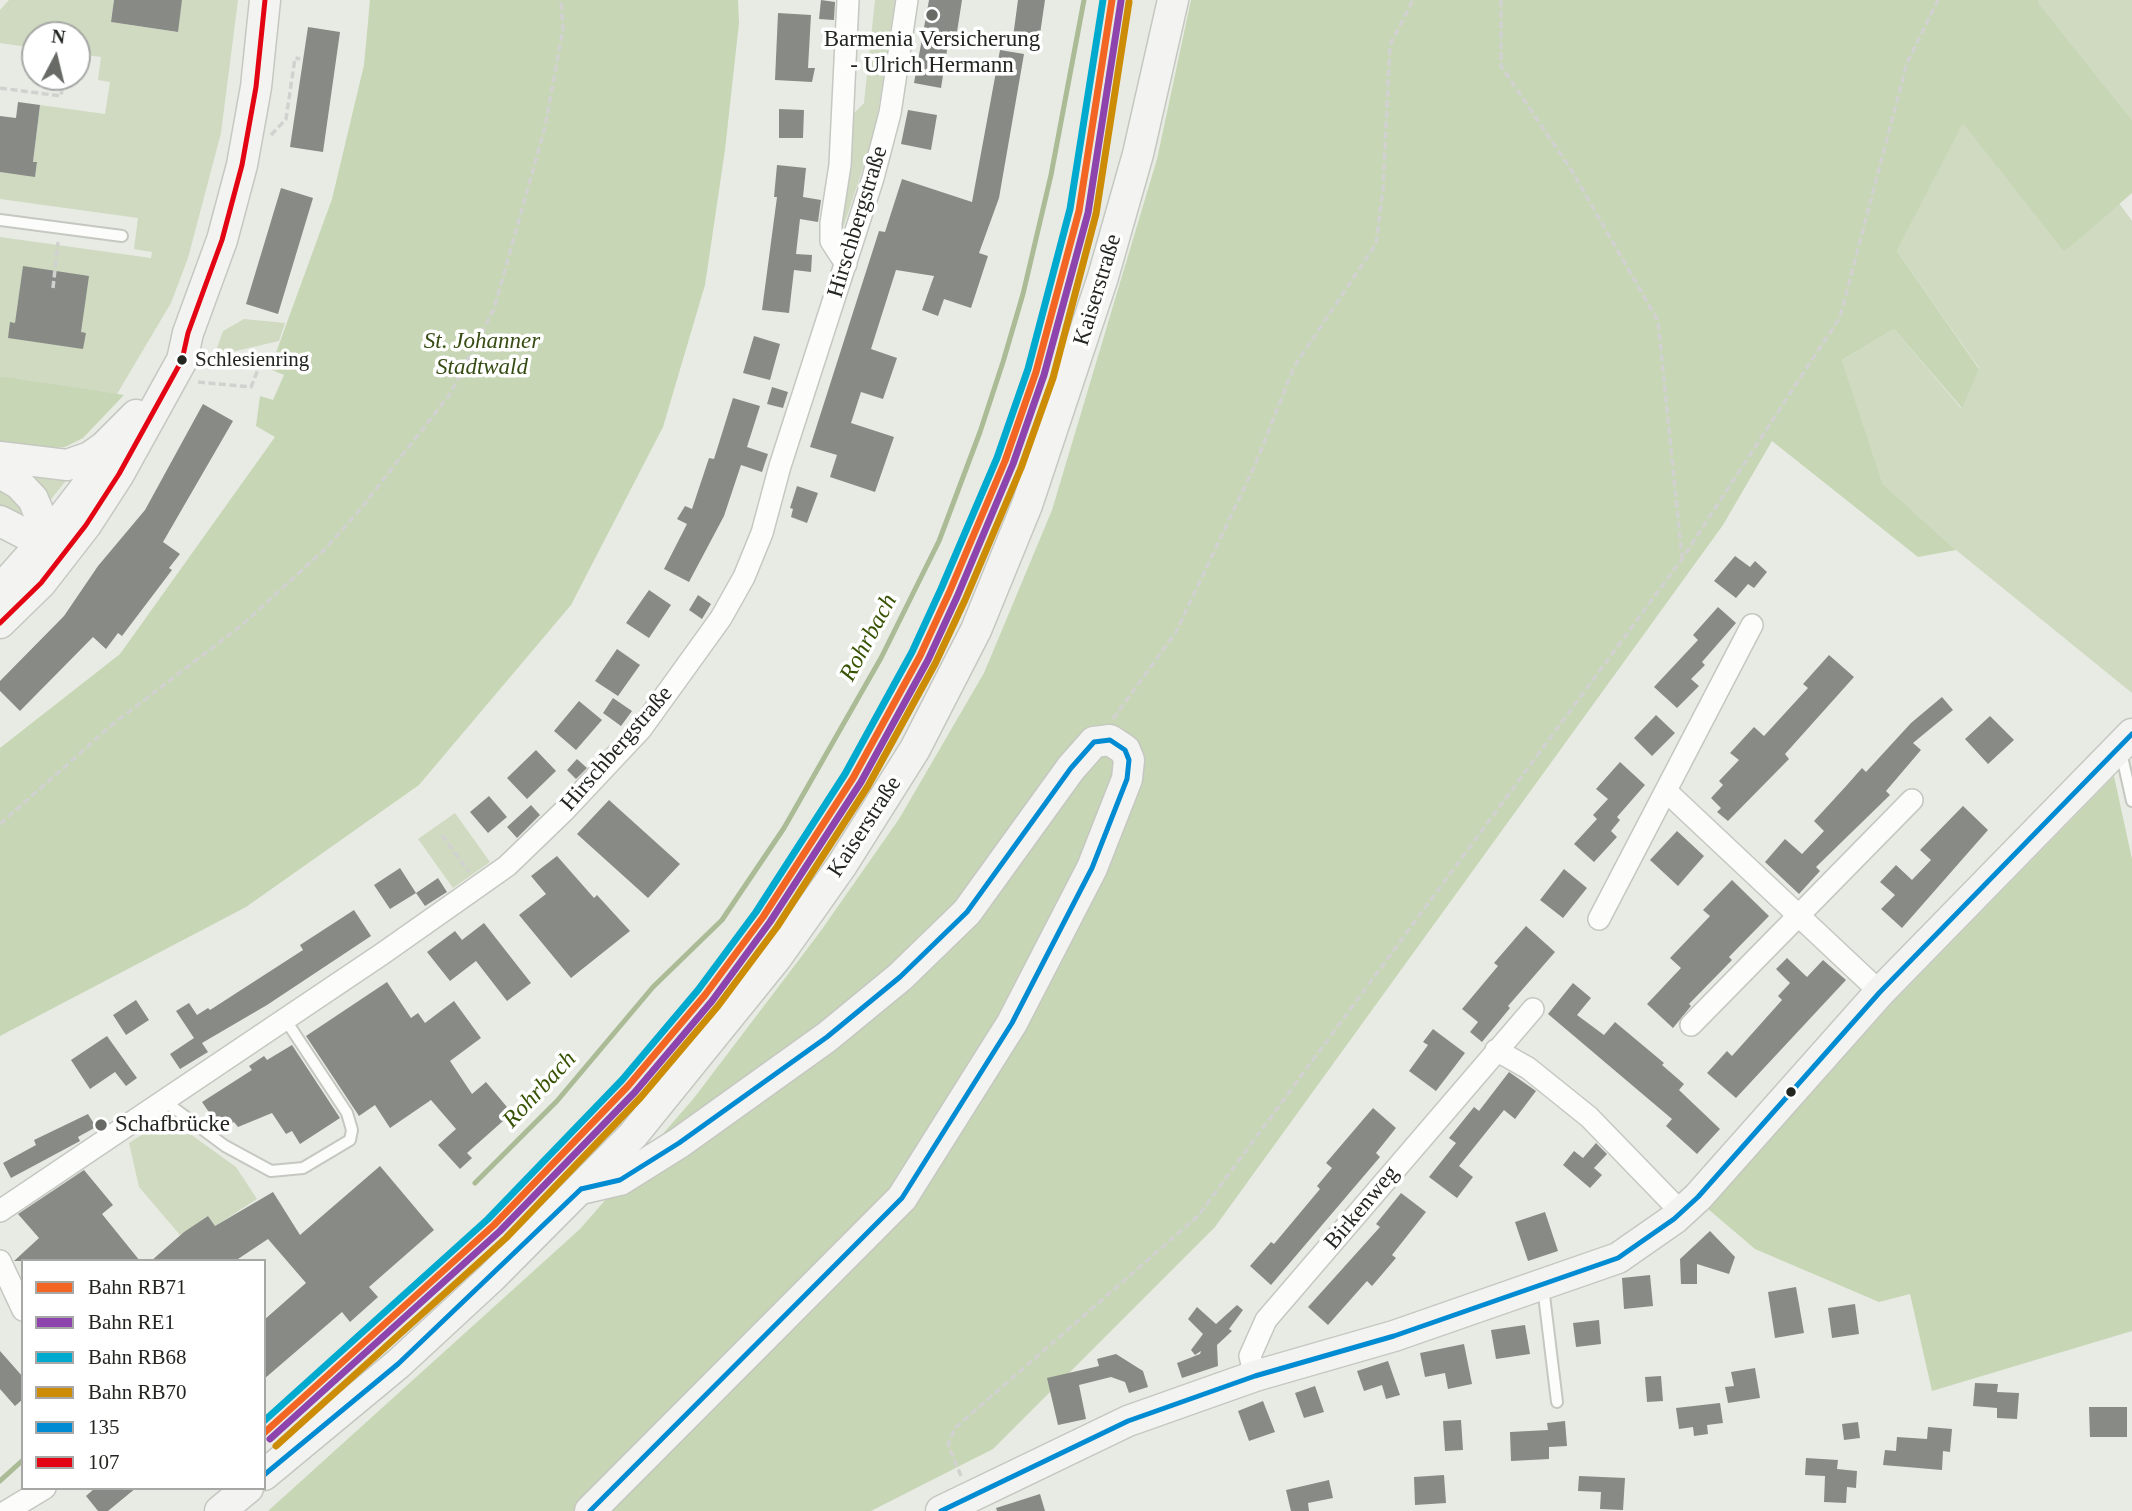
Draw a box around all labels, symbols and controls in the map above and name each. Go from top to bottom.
marker: Barmenia Versicherung - Ulrich Hermann [924,7,940,23]
north arrow [21,21,91,91]
text: N [50,25,66,48]
place label: Barmenia Versicherung - Ulrich Hermann [824,26,1040,80]
street label: Hirschbergstraße [822,143,894,301]
street label: Kaiserstraße [1068,231,1128,349]
park label: St. Johanner Stadtwald [424,328,540,382]
place label: Schlesienring [195,347,309,373]
marker: Schlesienring [175,353,189,367]
water label: Rohrbach [834,589,904,687]
street label: Hirschbergstraße [555,681,679,817]
street label: Kaiserstraße [822,771,908,883]
water label: Rohrbach [497,1046,583,1134]
unlabelled marker [1784,1085,1798,1099]
place label: Schafbrücke [115,1111,230,1139]
marker: Schafbrücke [93,1117,109,1133]
street label: Birkenweg [1319,1160,1405,1256]
legend [21,1259,266,1490]
text: Bahn RB71 [88,1275,187,1299]
text: Bahn RE1 [88,1310,175,1334]
text: Bahn RB68 [88,1345,187,1369]
text: Bahn RB70 [88,1380,187,1404]
text: 135 [88,1415,120,1439]
text: 107 [88,1450,120,1474]

